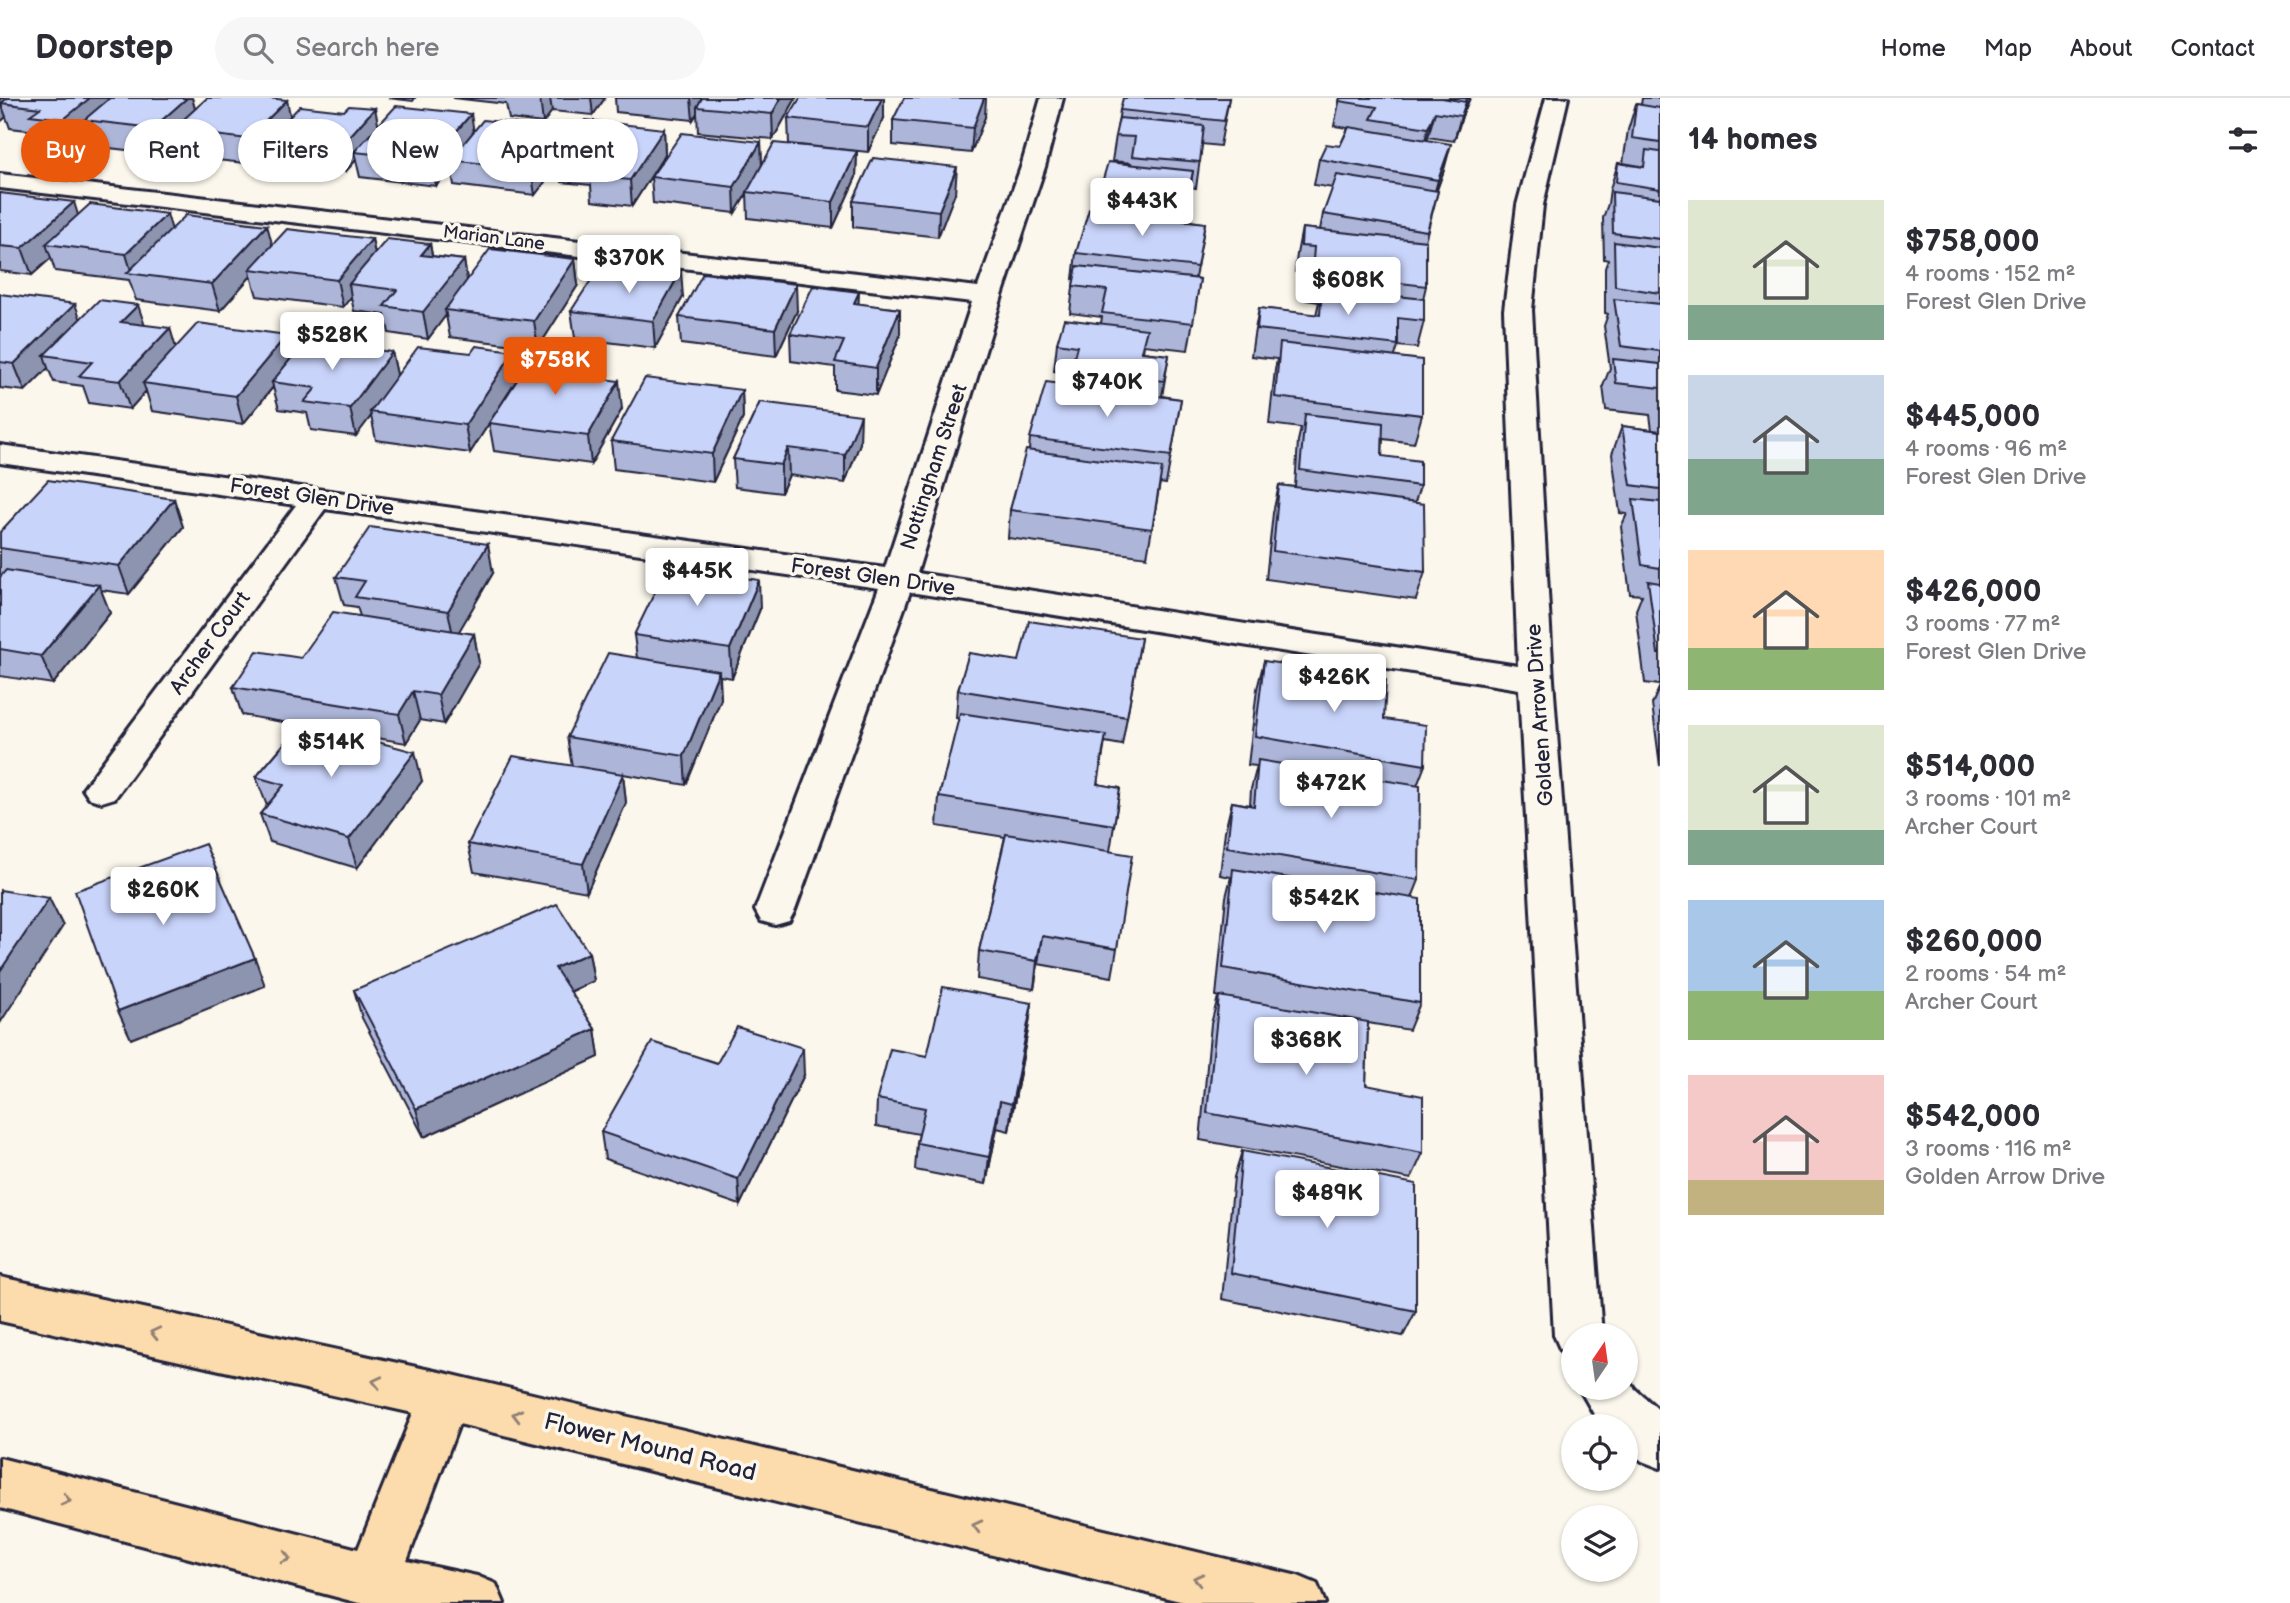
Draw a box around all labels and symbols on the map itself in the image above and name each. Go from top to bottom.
pin: $443K [1093,178,1191,238]
street label: Marian Lane [442,221,546,255]
pin: $370K [580,236,678,295]
pin: $608K [1299,258,1397,317]
pin: $528K [283,313,381,372]
pin: $758K [506,338,604,397]
pin: $740K [1058,360,1156,419]
street label: Nottingham Street [895,380,973,553]
street label: Forest Glen Drive [228,473,396,521]
pin: $445K [648,548,746,608]
street label: Forest Glen Drive [789,553,957,601]
street label: Archer Court [164,586,256,699]
street label: Golden Arrow Drive [1521,623,1559,807]
pin: $426K [1285,654,1383,714]
pin: $514K [282,720,380,779]
pin: $472K [1282,760,1380,820]
pin: $260K [114,868,212,927]
pin: $542K [1275,876,1373,935]
pin: $368K [1257,1018,1355,1077]
pin: $489K [1278,1170,1376,1230]
north arrow [1561,1323,1638,1400]
one-way arrow [149,1327,161,1341]
one-way arrow [371,1376,383,1391]
street label: Flower Mound Road [541,1407,759,1487]
one-way arrow [511,1409,523,1423]
one-way arrow [60,1492,72,1506]
one-way arrow [971,1519,983,1534]
one-way arrow [280,1550,292,1564]
one-way arrow [1192,1573,1204,1587]

